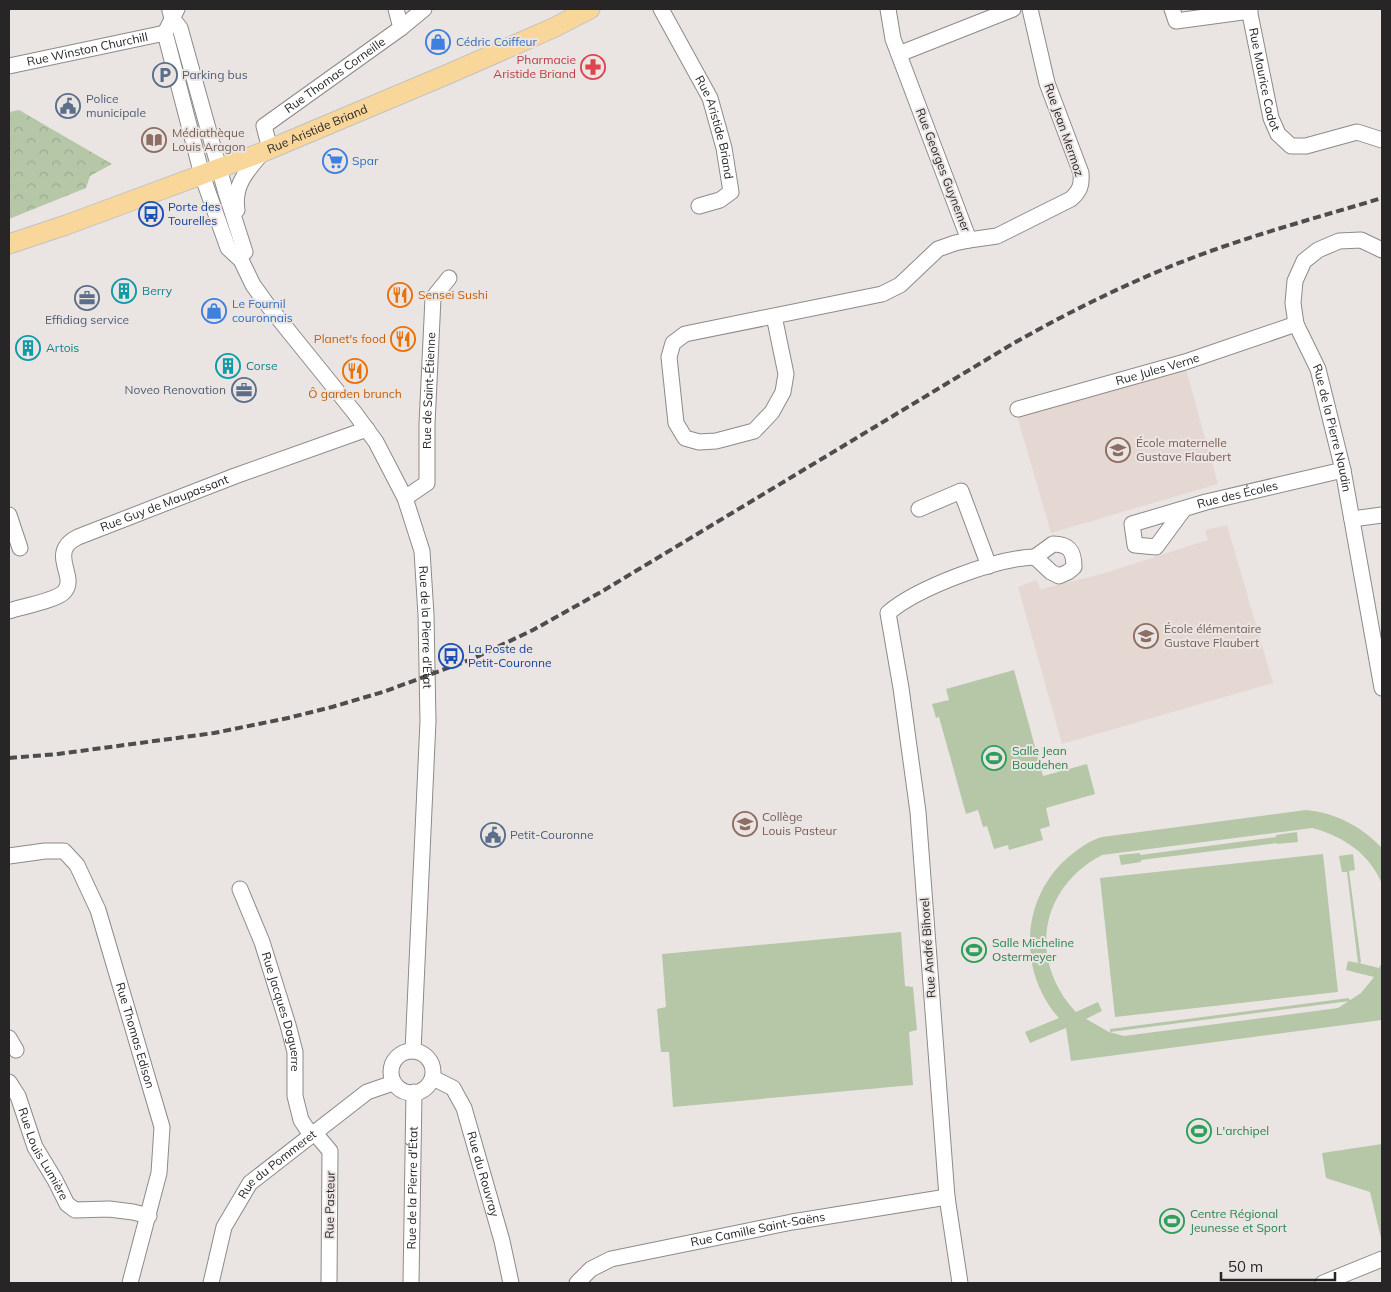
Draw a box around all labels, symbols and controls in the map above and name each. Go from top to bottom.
street label: Rue Maurice Cadot [1246,26,1284,133]
street label: Rue Winston Churchill [25,29,149,69]
shop icon: Cédric Coiffeur [425,29,451,55]
street label: Rue Thomas Corneille [281,34,388,116]
place label: Cédric Coiffeur [456,34,537,49]
place label: Pharmacie Aristide Briand [493,52,576,81]
pharmacy icon: Pharmacie Aristide Briand [580,54,606,80]
parking icon: Parking bus [152,62,178,88]
place label: Parking bus [182,67,248,82]
street label: Rue Aristide Briand [692,73,737,180]
street label: Rue Jean Mermoz [1042,81,1087,178]
place label: Police municipale [86,91,146,120]
public building icon: Police municipale [55,93,81,119]
street label: Rue Aristide Briand [265,101,370,157]
street label: Rue Georges Guynemer [913,106,974,234]
place label: Médiathèque Louis Aragon [172,125,246,154]
library icon: Médiathèque Louis Aragon [141,127,167,153]
supermarket icon: Spar [322,148,348,174]
place label: Spar [352,153,379,168]
place label: Porte des Tourelles [168,199,221,228]
bus stop icon: Porte des Tourelles [138,201,164,227]
building icon: Berry [111,278,137,304]
restaurant icon: Sensei Sushi [387,282,413,308]
place label: Berry [142,283,173,298]
office icon: Effidiag service [74,285,100,311]
place label: Sensei Sushi [418,287,488,302]
place label: Le Fournil couronnais [232,296,293,325]
shop icon: Le Fournil couronnais [201,298,227,324]
place label: Effidiag service [45,312,129,327]
restaurant icon: Planet's food [390,326,416,352]
place label: Planet's food [314,331,386,346]
street label: Rue de Saint-Étienne [419,332,438,449]
building icon: Artois [15,335,41,361]
place label: Artois [46,340,79,355]
street label: Rue Jules Verne [1114,350,1201,388]
building icon: Corse [215,353,241,379]
place label: Corse [246,358,277,373]
restaurant icon: Ô garden brunch [342,358,368,384]
street label: Rue de la Pierre Naudin [1310,361,1355,493]
office icon: Noveo Renovation [231,377,257,403]
place label: Noveo Renovation [125,382,226,397]
place label: Ô garden brunch [308,386,402,401]
place label: École maternelle Gustave Flaubert [1136,435,1231,464]
school or university icon: École maternelle Gustave Flaubert [1105,437,1131,463]
street label: Rue Guy de Maupassant [98,471,230,535]
street label: Rue des Écoles [1195,477,1279,511]
street label: Rue de la Pierre d'État [416,565,435,689]
place label: École élémentaire Gustave Flaubert [1164,621,1261,650]
school or university icon: École élémentaire Gustave Flaubert [1133,623,1159,649]
place label: La Poste de Petit-Couronne [468,641,552,670]
bus stop icon: La Poste de Petit-Couronne [438,643,464,669]
place label: Salle Jean Boudehen [1012,743,1068,772]
sports icon: Salle Jean Boudehen [981,745,1007,771]
place label: Collège Louis Pasteur [762,809,837,838]
school or university icon: Collège Louis Pasteur [732,811,758,837]
public building icon: Petit-Couronne [480,822,506,848]
place label: Petit-Couronne [510,827,594,842]
street label: Rue André Bihorel [917,897,938,999]
place label: Salle Micheline Ostermeyer [992,935,1074,964]
sports icon: Salle Micheline Ostermeyer [961,937,987,963]
street label: Rue Jacques Daguerre [259,950,303,1072]
street label: Rue Thomas Edison [113,981,158,1090]
street label: Rue Louis Lumière [15,1106,72,1202]
sports icon: L'archipel [1186,1118,1212,1144]
place label: L'archipel [1216,1123,1269,1138]
street label: Rue du Pommeret [234,1126,319,1201]
street label: Rue de la Pierre d'État [404,1126,420,1250]
street label: Rue du Rouvray [464,1129,503,1219]
street label: Rue Pasteur [321,1170,338,1239]
place label: Centre Régional Jeunesse et Sport [1190,1206,1287,1235]
sports icon: Centre Régional Jeunesse et Sport [1159,1208,1185,1234]
street label: Rue Camille Saint-Saëns [689,1209,826,1250]
scale bar [1221,1250,1335,1282]
text: 50 m [1228,1257,1263,1276]

